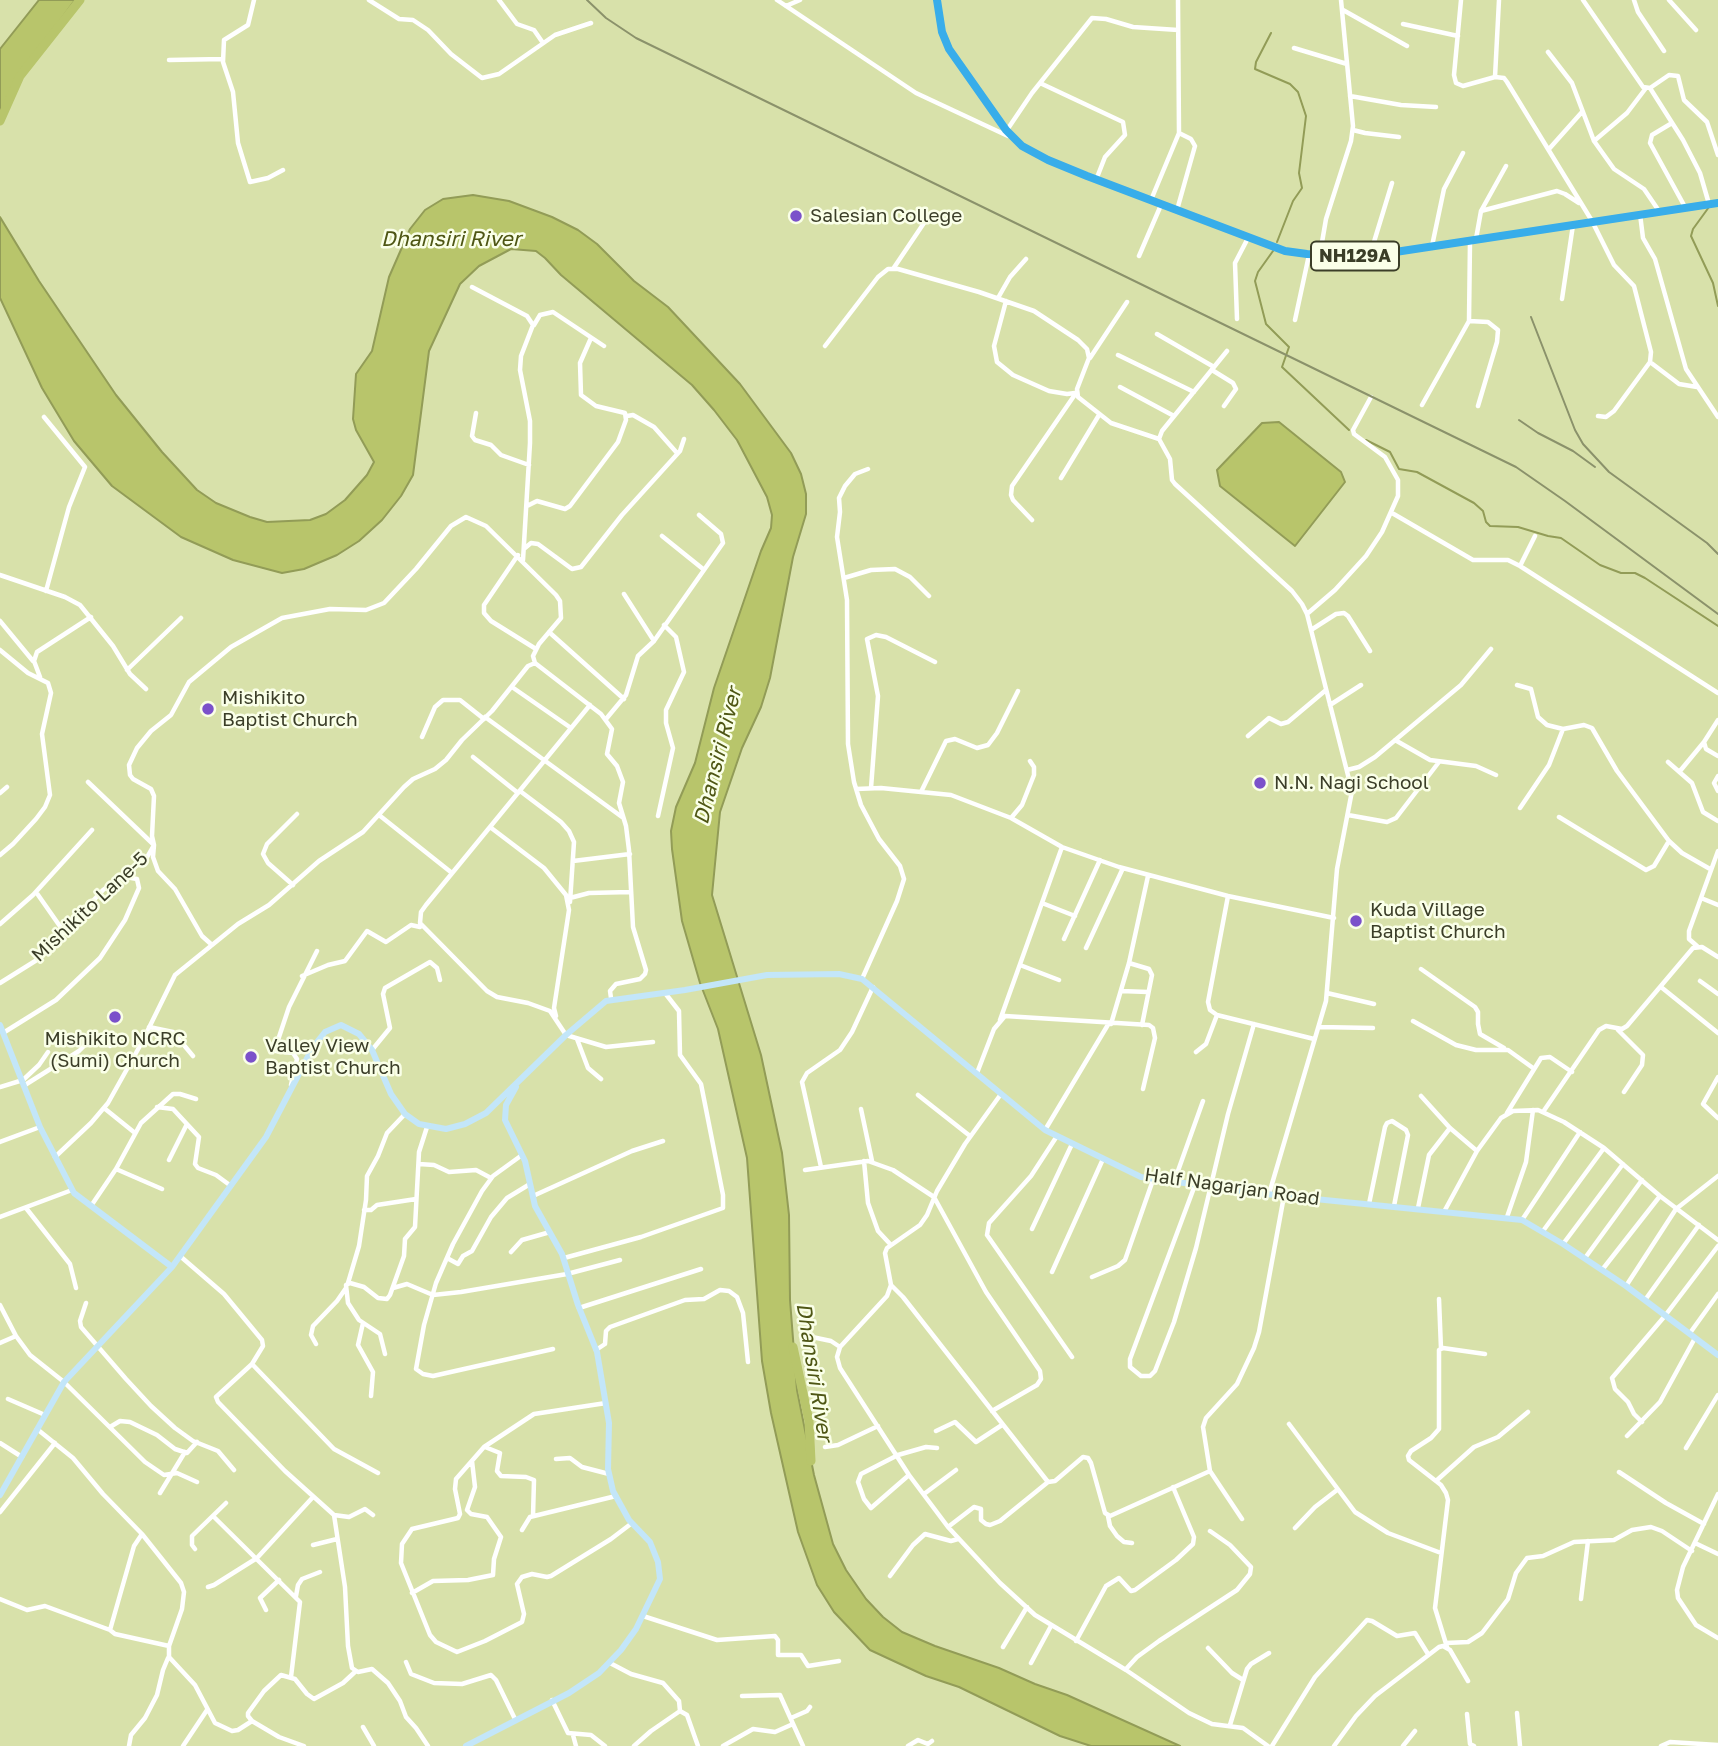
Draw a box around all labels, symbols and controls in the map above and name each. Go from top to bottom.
place label: Salesian College [810,205,962,227]
marker: Salesian College [788,208,804,224]
water label: Dhansiri River [381,226,521,252]
road number: NH129A [1311,242,1399,270]
water label: Dhansiri River [689,685,747,827]
place label: Mishikito Baptist Church [222,687,358,731]
marker: Mishikito Baptist Church [200,701,216,717]
place label: N.N. Nagi School [1274,772,1429,794]
marker: N.N. Nagi School [1252,775,1268,791]
street label: Mishikito Lane-5 [27,847,153,967]
place label: Kuda Village Baptist Church [1370,899,1506,943]
marker: Kuda Village Baptist Church [1348,913,1364,929]
marker: Mishikito NCRC (Sumi) Church [107,1009,123,1025]
place label: Mishikito NCRC (Sumi) Church [44,1028,186,1072]
place label: Valley View Baptist Church [265,1035,401,1079]
marker: Valley View Baptist Church [243,1049,259,1065]
street label: Half Nagarjan Road [1143,1163,1321,1211]
water label: Dhansiri River [791,1301,837,1443]

